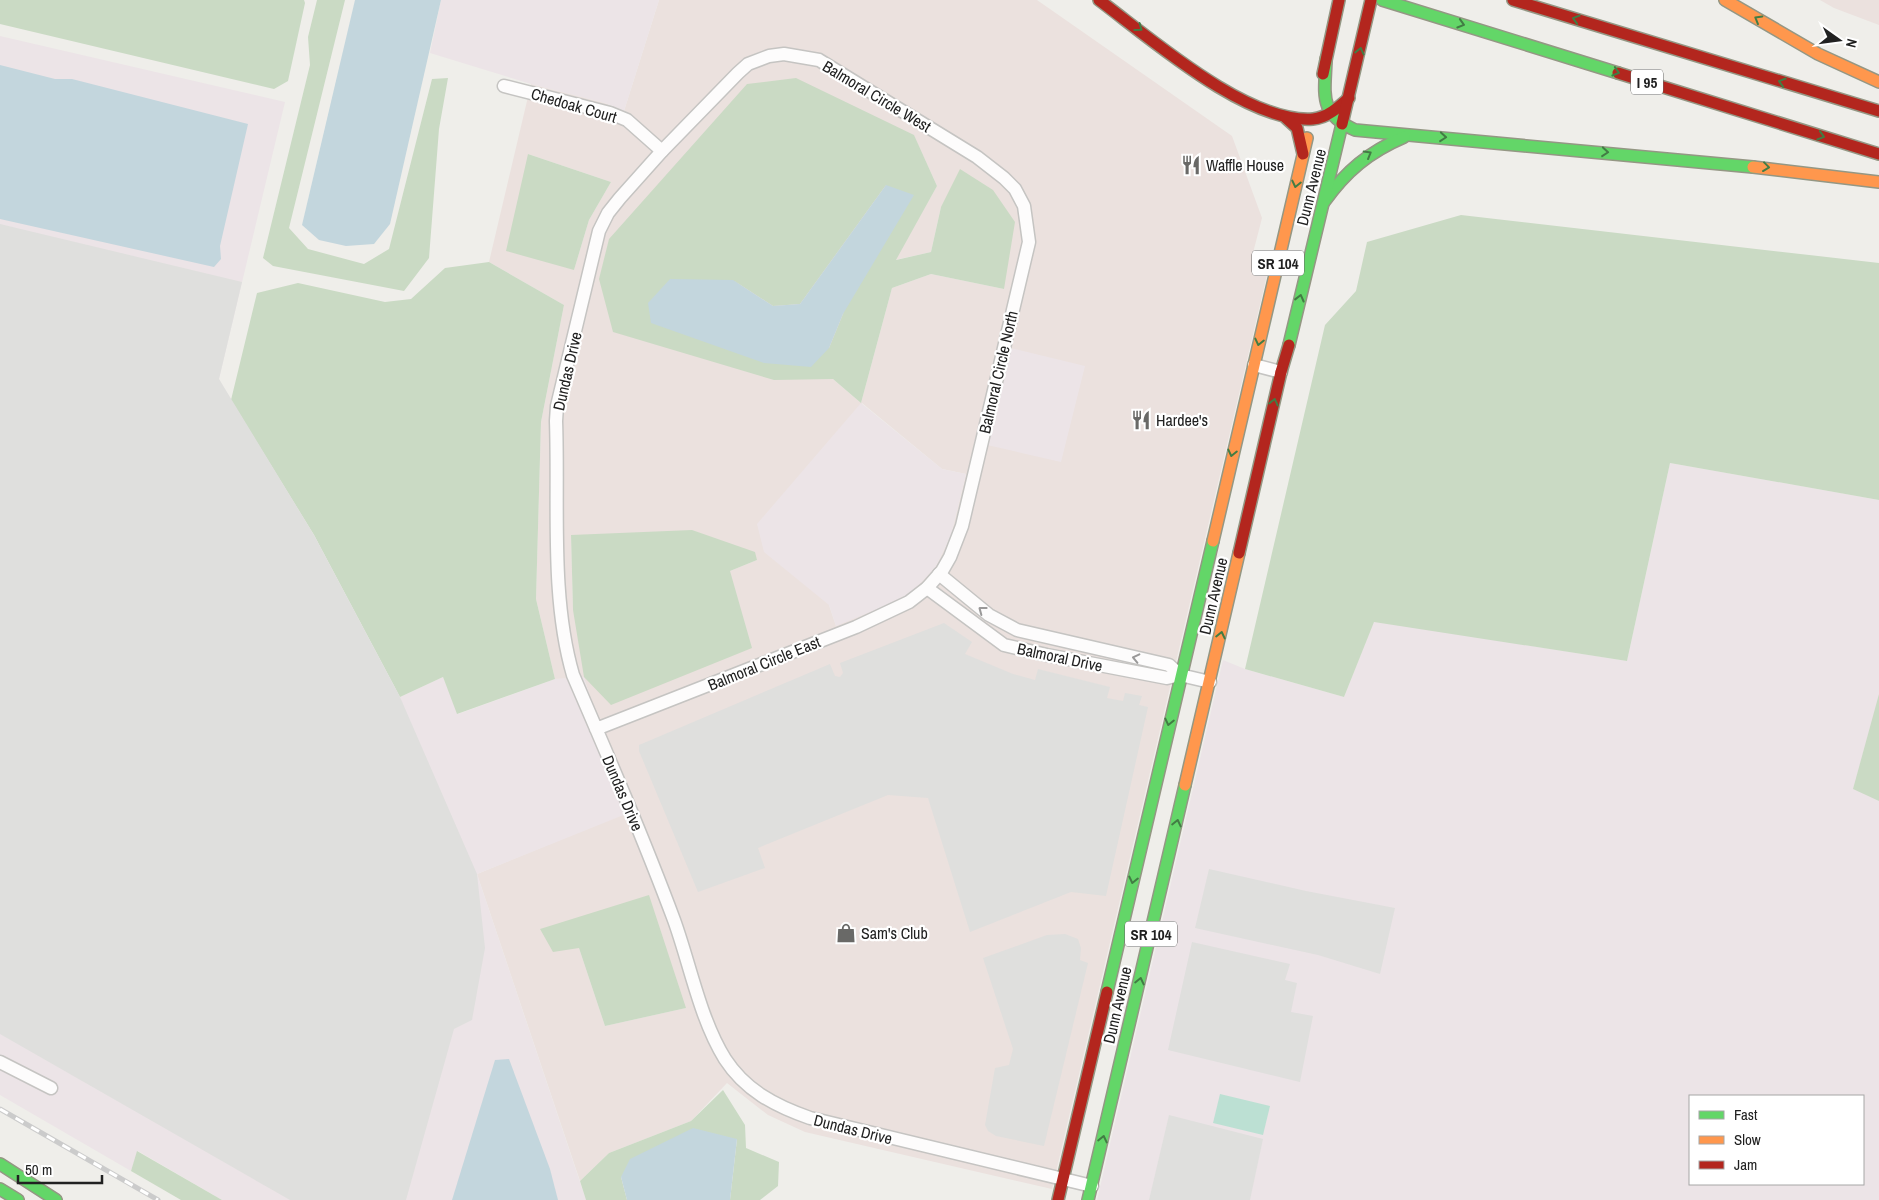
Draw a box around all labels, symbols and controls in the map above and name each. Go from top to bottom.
one-way arrow [1573,15,1581,25]
one-way arrow [1755,15,1764,25]
north arrow [1814,15,1864,65]
one-way arrow [1456,19,1464,29]
one-way arrow [1133,22,1142,31]
text: N [1842,37,1861,49]
one-way arrow [1354,46,1365,55]
street label: Balmoral Circle West [819,55,936,137]
one-way arrow [1611,67,1619,77]
road number: I 95 [1631,70,1663,94]
one-way arrow [1778,77,1787,87]
street label: Chedoak Court [529,82,620,128]
one-way arrow [1816,131,1825,141]
one-way arrow [1439,132,1447,143]
street label: Dunn Avenue [1291,146,1331,228]
one-way arrow [1601,146,1609,157]
one-way arrow [1363,150,1372,160]
restaurant icon: Waffle House [1180,154,1202,176]
place label: Waffle House [1206,154,1284,176]
one-way arrow [1763,161,1771,172]
one-way arrow [1291,180,1302,189]
road number: SR 104 [1252,250,1304,276]
one-way arrow [1294,293,1305,302]
street label: Balmoral Circle North [973,308,1023,436]
street label: Dundas Drive [547,329,587,413]
one-way arrow [1254,338,1265,347]
one-way arrow [1268,398,1279,407]
restaurant icon: Hardee's [1130,409,1152,431]
place label: Hardee's [1156,409,1208,431]
one-way arrow [1227,449,1238,458]
street label: Dunn Avenue [1193,555,1233,637]
one-way arrow [979,607,988,615]
street label: Balmoral Circle East [704,630,824,696]
one-way arrow [1215,630,1226,639]
street label: Balmoral Drive [1015,637,1105,677]
one-way arrow [1131,653,1140,664]
one-way arrow [1164,718,1175,726]
street label: Dundas Drive [597,752,649,834]
one-way arrow [1171,818,1182,827]
one-way arrow [1128,876,1139,885]
shop icon: Sam's Club [835,922,857,944]
place label: Sam's Club [861,922,928,944]
road number: SR 104 [1125,922,1177,946]
street label: Dunn Avenue [1097,964,1137,1046]
one-way arrow [1134,976,1145,985]
legend [1689,1095,1864,1185]
text: Fast [1734,1104,1758,1125]
street label: Dundas Drive [811,1109,895,1149]
text: Slow [1734,1129,1761,1150]
one-way arrow [1097,1134,1108,1143]
scale bar [18,1152,101,1184]
text: Jam [1734,1154,1757,1175]
text: 50 m [25,1159,52,1180]

